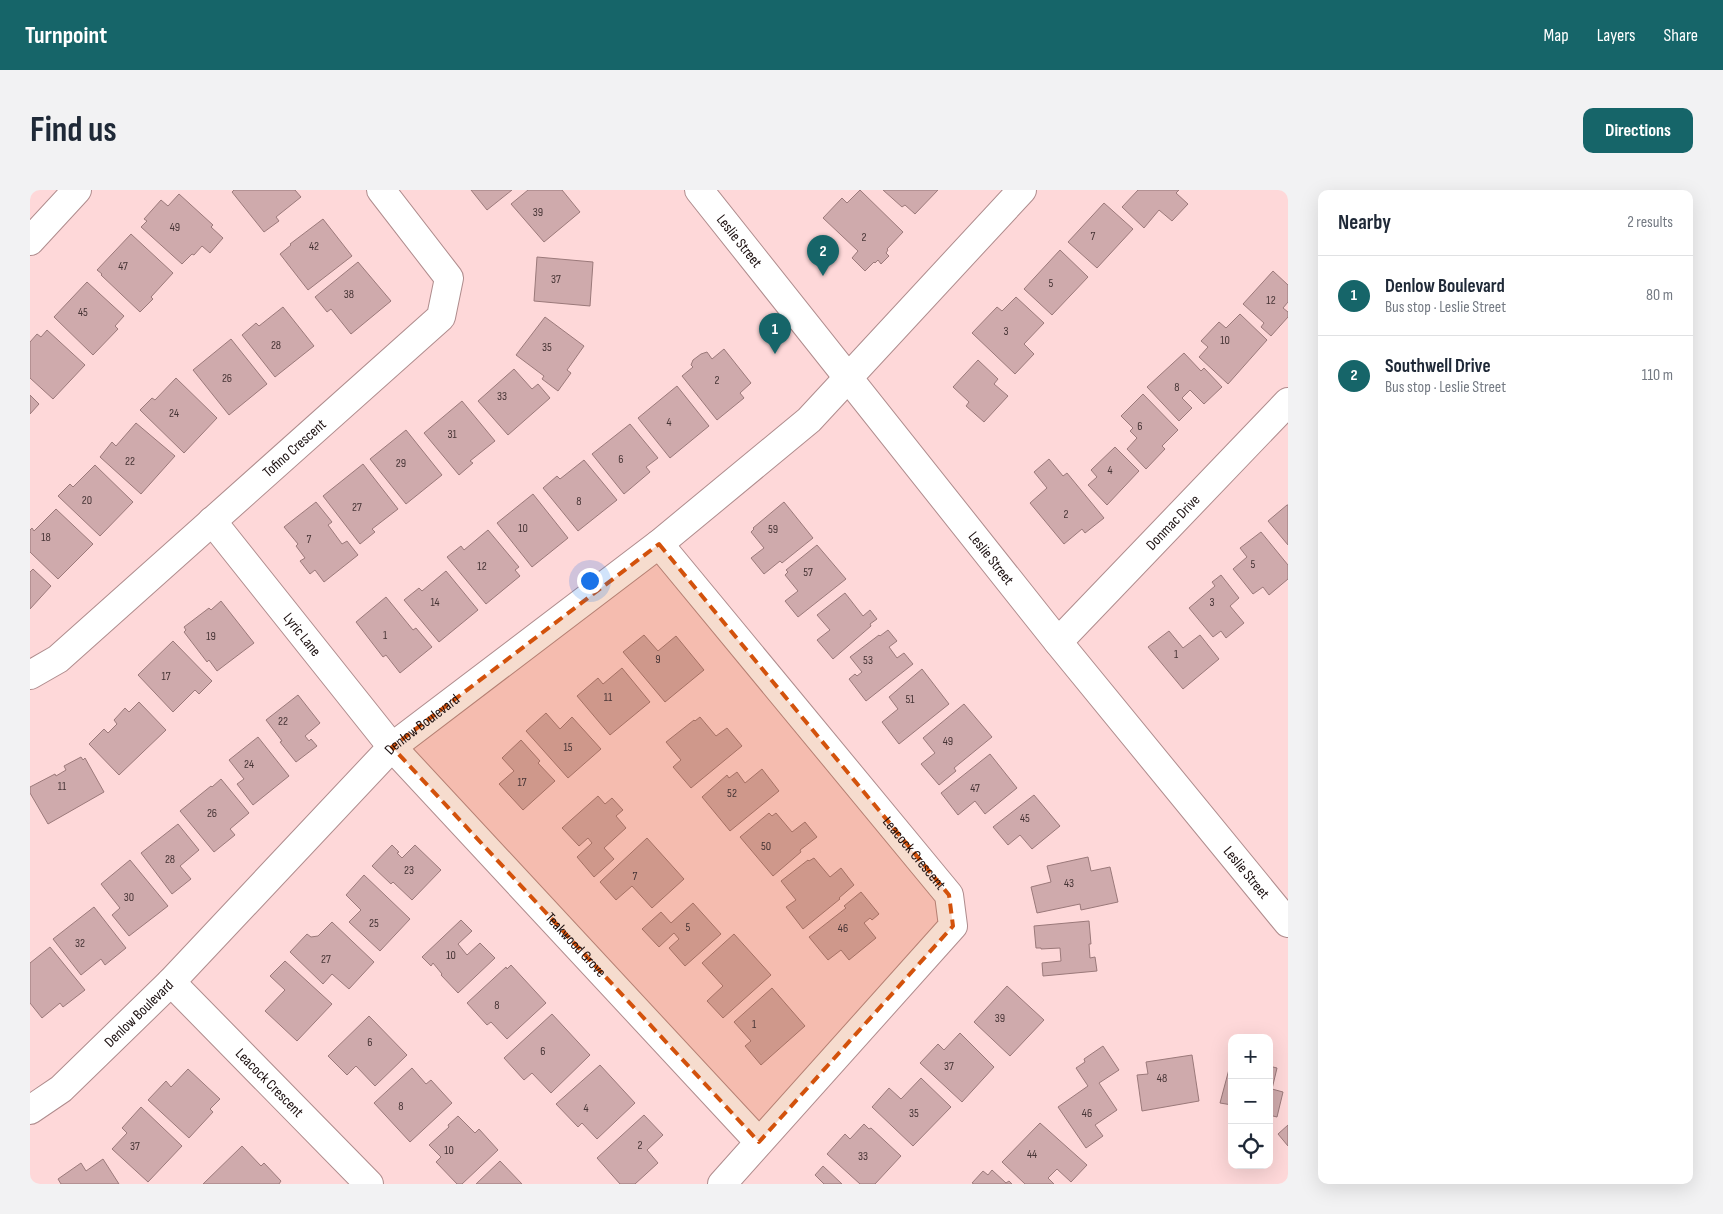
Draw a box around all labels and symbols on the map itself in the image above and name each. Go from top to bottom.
house number: 39 [533,205,543,220]
street label: Leslie Street [712,210,767,272]
house number: 49 [170,220,180,235]
house number: 7 [1091,229,1096,244]
house number: 2 [862,230,867,245]
pin: 2 [807,235,839,276]
house number: 42 [309,239,319,254]
house number: 47 [118,259,128,274]
house number: 37 [551,272,561,287]
house number: 5 [1049,276,1054,291]
house number: 38 [344,287,354,302]
house number: 12 [1266,293,1276,308]
house number: 45 [78,305,88,320]
pin: 1 [759,313,791,354]
house number: 3 [1003,324,1009,339]
house number: 10 [1220,333,1230,348]
house number: 28 [271,338,281,353]
house number: 35 [542,340,552,355]
house number: 26 [222,371,232,386]
house number: 2 [715,373,720,388]
house number: 8 [1174,380,1180,395]
house number: 33 [497,389,507,404]
house number: 24 [169,406,179,421]
street label: Tofino Crescent [259,414,330,481]
house number: 4 [666,415,672,430]
house number: 6 [1137,419,1143,434]
house number: 31 [447,427,457,442]
house number: 6 [618,452,624,467]
house number: 22 [125,454,135,469]
house number: 29 [396,456,406,471]
house number: 4 [1107,463,1113,478]
street label: Donmac Drive [1142,490,1204,554]
house number: 20 [82,493,92,508]
house number: 8 [576,494,582,509]
house number: 27 [352,500,362,515]
house number: 2 [1064,507,1069,522]
house number: 10 [518,521,528,536]
house number: 59 [768,522,778,537]
street label: Leslie Street [964,528,1019,589]
house number: 18 [41,530,51,545]
house number: 7 [307,532,312,547]
house number: 5 [1251,557,1256,572]
house number: 12 [477,559,487,574]
house number: 57 [803,565,813,580]
your location [577,568,603,594]
house number: 14 [430,595,440,610]
house number: 3 [1209,595,1215,610]
street label: Lyric Lane [279,609,325,660]
house number: 1 [383,628,388,643]
house number: 19 [206,629,216,644]
house number: 1 [1174,647,1179,662]
house number: 9 [655,652,661,667]
house number: 53 [863,653,873,668]
house number: 17 [162,669,171,684]
street label: Denlow Boulevard [380,690,463,759]
house number: 11 [604,690,613,705]
house number: 51 [905,692,915,707]
house number: 22 [278,714,288,729]
house number: 49 [943,734,953,749]
house number: 15 [563,740,573,755]
house number: 24 [244,757,254,772]
house number: 17 [518,775,527,790]
house number: 11 [58,779,67,794]
house number: 47 [970,781,980,796]
house number: 52 [727,786,737,801]
house number: 26 [207,806,217,821]
house number: 45 [1020,811,1030,826]
street label: Leacock Crescent [879,813,950,894]
house number: 50 [761,839,771,854]
street label: Leslie Street [1219,842,1274,903]
house number: 28 [165,852,175,867]
house number: 23 [404,863,414,878]
house number: 7 [633,869,638,884]
house number: 43 [1064,876,1074,891]
house number: 30 [124,890,134,905]
street label: Teakwood Grove [541,909,611,981]
house number: 25 [369,916,379,931]
house number: 5 [686,920,691,935]
house number: 46 [838,921,848,936]
house number: 32 [75,936,85,951]
house number: 10 [446,948,456,963]
house number: 27 [321,952,331,967]
street label: Denlow Boulevard [100,975,177,1051]
house number: 8 [494,998,500,1013]
house number: 39 [995,1011,1005,1026]
house number: 1 [752,1017,757,1032]
house number: 6 [367,1035,373,1050]
street label: Leacock Crescent [232,1044,308,1122]
house number: 6 [540,1044,546,1059]
house number: 37 [944,1059,954,1074]
house number: 48 [1157,1071,1167,1086]
house number: 8 [398,1099,404,1114]
house number: 4 [583,1101,589,1116]
house number: 35 [909,1106,919,1121]
house number: 46 [1082,1106,1092,1121]
house number: 2 [638,1138,643,1153]
house number: 37 [130,1139,140,1154]
house number: 10 [444,1143,454,1158]
house number: 44 [1027,1147,1037,1162]
house number: 33 [858,1149,868,1164]

